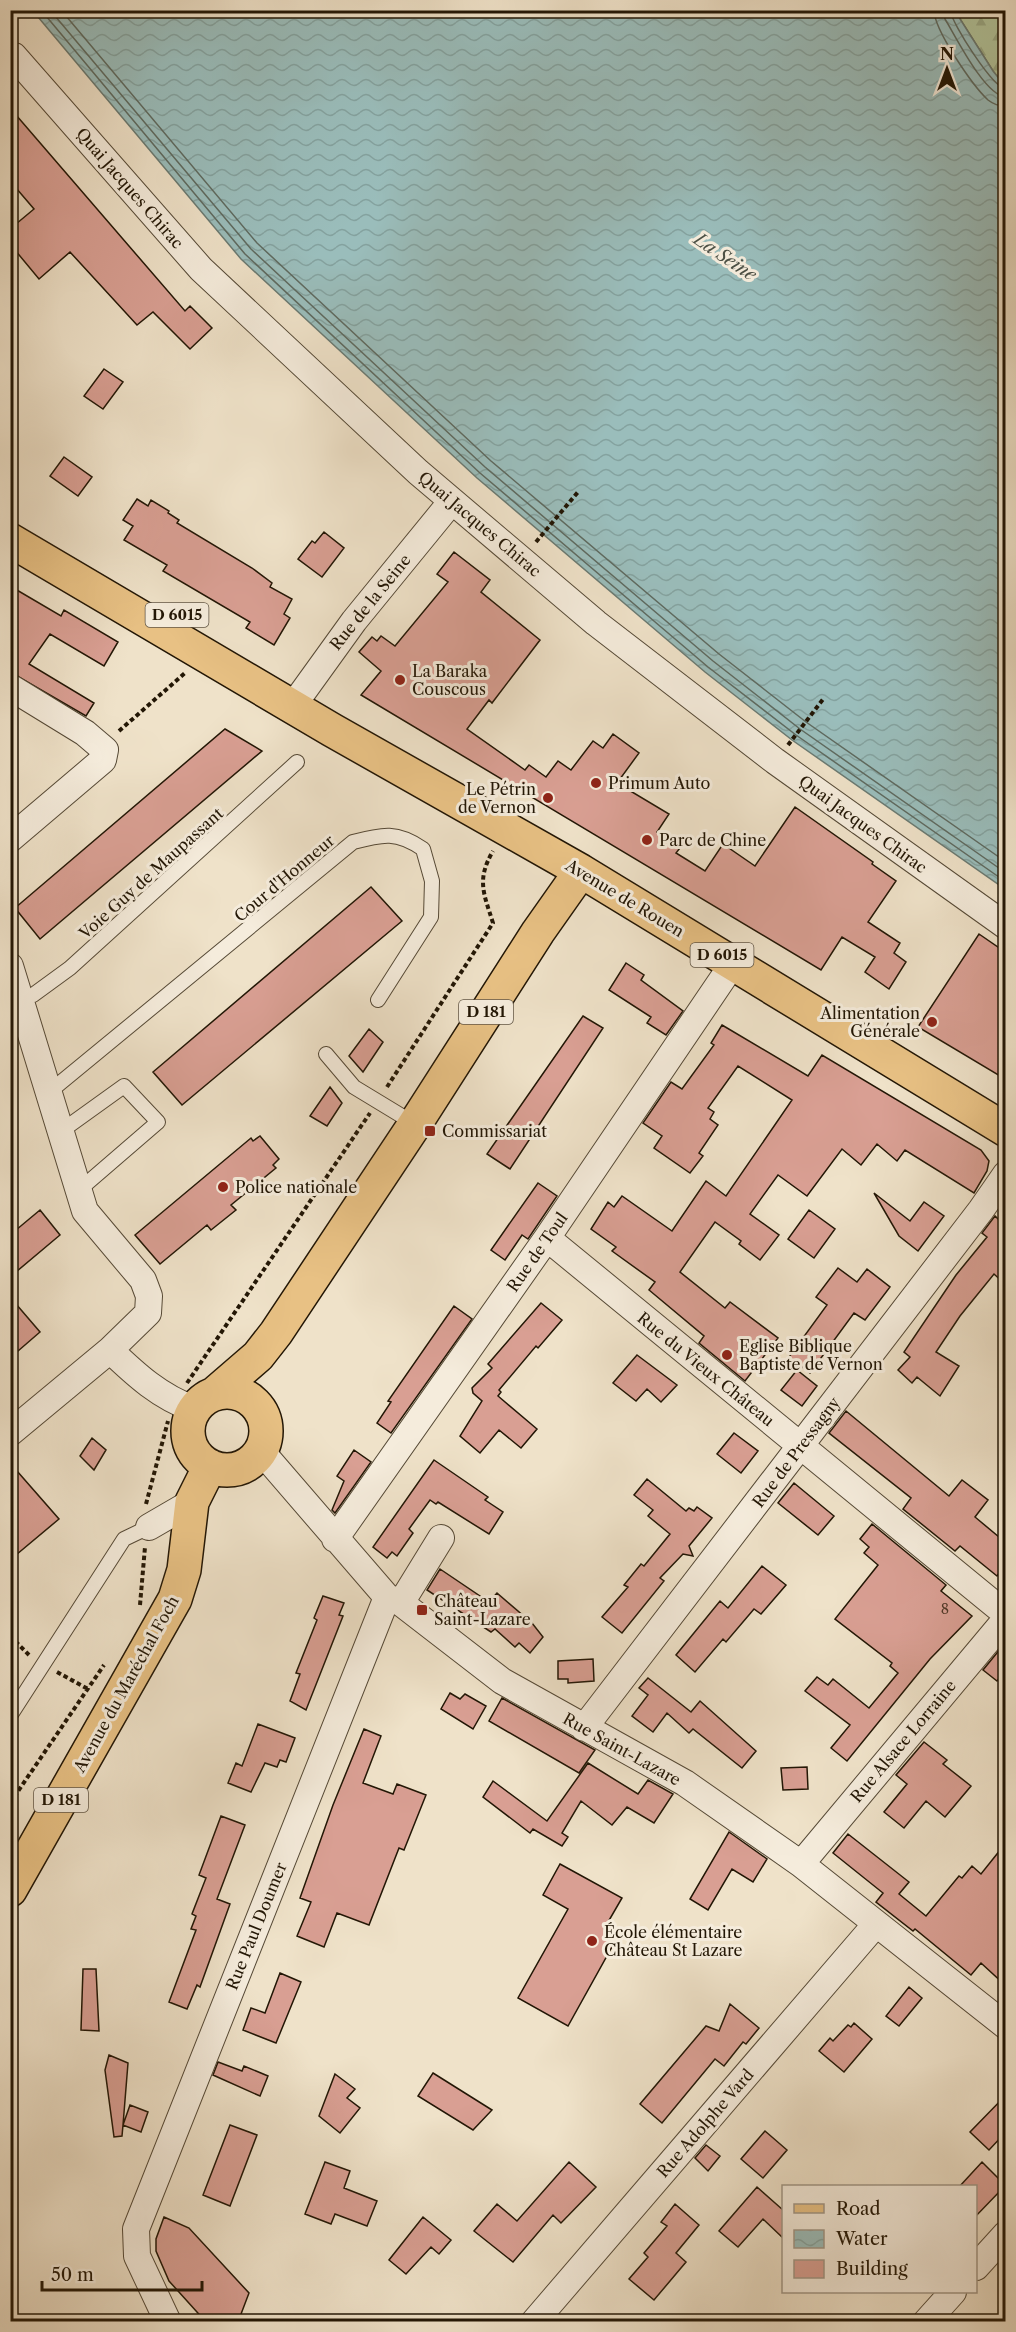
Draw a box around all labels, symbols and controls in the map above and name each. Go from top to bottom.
north arrow [917,39,977,99]
text: N [940,44,954,64]
street label: Quai Jacques Chirac [72,124,188,252]
water label: La Seine [688,227,761,287]
street label: Quai Jacques Chirac [415,467,545,581]
street label: Rue de la Seine [325,550,415,654]
road number: D 6015 [146,603,208,627]
place label: La Baraka Couscous [412,661,488,699]
marker: La Baraka Couscous [393,673,407,687]
street label: Quai Jacques Chirac [795,771,931,877]
place label: Primum Auto [608,773,711,793]
marker: Primum Auto [589,776,603,790]
place label: Le Pétrin de Vernon [458,779,536,817]
marker: Le Pétrin de Vernon [541,791,555,805]
street label: Voie Guy de Maupassant [74,803,227,944]
street label: Cour d'Honneur [230,830,338,926]
place label: Parc de Chine [659,830,766,850]
marker: Parc de Chine [640,833,654,847]
street label: Avenue de Rouen [561,854,688,941]
road number: D 6015 [690,943,754,967]
road number: D 181 [459,1000,513,1024]
place label: Alimentation Générale [819,1003,920,1041]
marker: Alimentation Générale [925,1015,939,1029]
place label: Commissariat [442,1121,547,1141]
marker: Commissariat [423,1124,437,1138]
place label: Police nationale [235,1177,357,1197]
marker: Police nationale [216,1180,230,1194]
street label: Rue de Toul [502,1208,572,1295]
street label: Rue du Vieux Château [634,1308,779,1430]
place label: Eglise Biblique Baptiste de Vernon [739,1336,883,1374]
marker: Eglise Biblique Baptiste de Vernon [720,1348,734,1362]
street label: Rue de Pressagny [748,1392,845,1511]
place label: Château Saint-Lazare [434,1591,531,1629]
street label: Avenue du Maréchal Foch [69,1592,183,1777]
house number: 8 [941,1600,949,1618]
marker: Château Saint-Lazare [415,1603,429,1617]
street label: Rue Alsace Lorraine [846,1676,960,1806]
street label: Rue Saint-Lazare [560,1708,684,1790]
road number: D 181 [34,1788,88,1812]
street label: Rue Paul Doumer [221,1859,291,1993]
place label: École élémentaire Château St Lazare [604,1922,743,1960]
marker: École élémentaire Château St Lazare [585,1934,599,1948]
street label: Rue Adolphe Vard [652,2064,758,2181]
legend [782,2185,977,2293]
text: Road [836,2198,881,2220]
text: Water [835,2228,888,2250]
scale bar [42,2254,202,2292]
text: Building [836,2258,908,2280]
text: 50 m [51,2264,94,2286]

